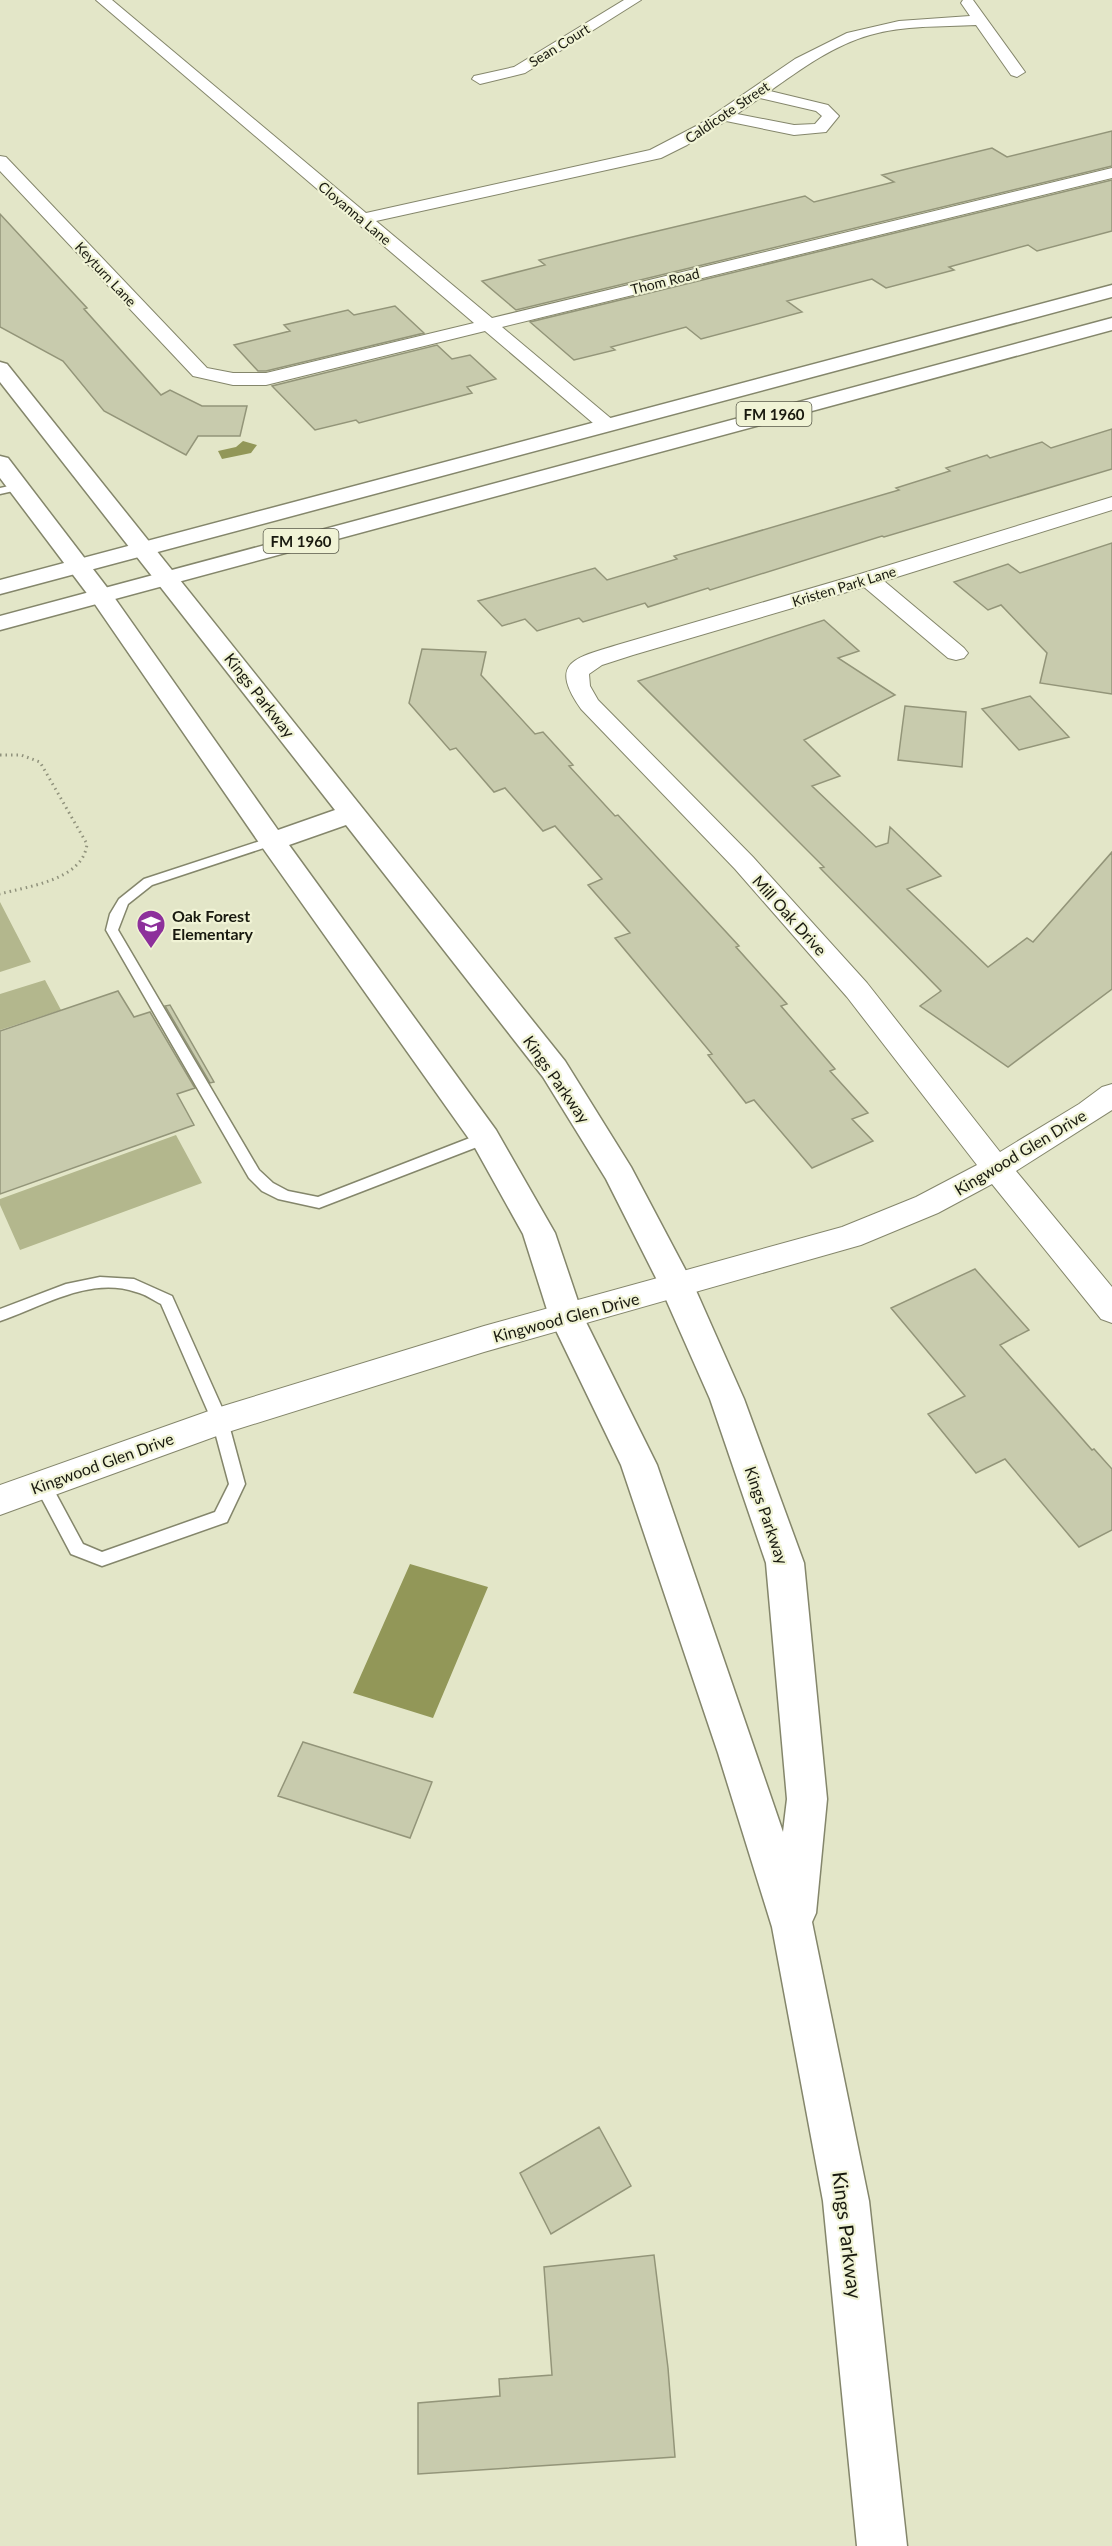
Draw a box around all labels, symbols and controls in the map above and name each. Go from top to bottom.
street label: Sean Court [526,20,592,70]
street label: Caldicote Street [682,78,772,146]
street label: Cloyanna Lane [315,178,395,248]
street label: Keyturn Lane [72,238,140,310]
street label: Thom Road [629,264,701,298]
road number: FM 1960 [736,402,812,426]
road number: FM 1960 [264,529,338,553]
street label: Kristen Park Lane [790,562,898,610]
street label: Kings Parkway [221,649,299,742]
street label: Mill Oak Drive [749,871,831,959]
place label: Oak Forest Elementary [172,906,254,943]
school or university icon: Oak Forest Elementary [135,908,167,950]
street label: Kings Parkway [520,1032,595,1127]
street label: Kingwood Glen Drive [951,1105,1089,1199]
street label: Kingwood Glen Drive [491,1288,641,1346]
street label: Kingwood Glen Drive [28,1428,176,1498]
street label: Kings Parkway [741,1463,793,1567]
street label: Kings Parkway [828,2170,868,2301]

